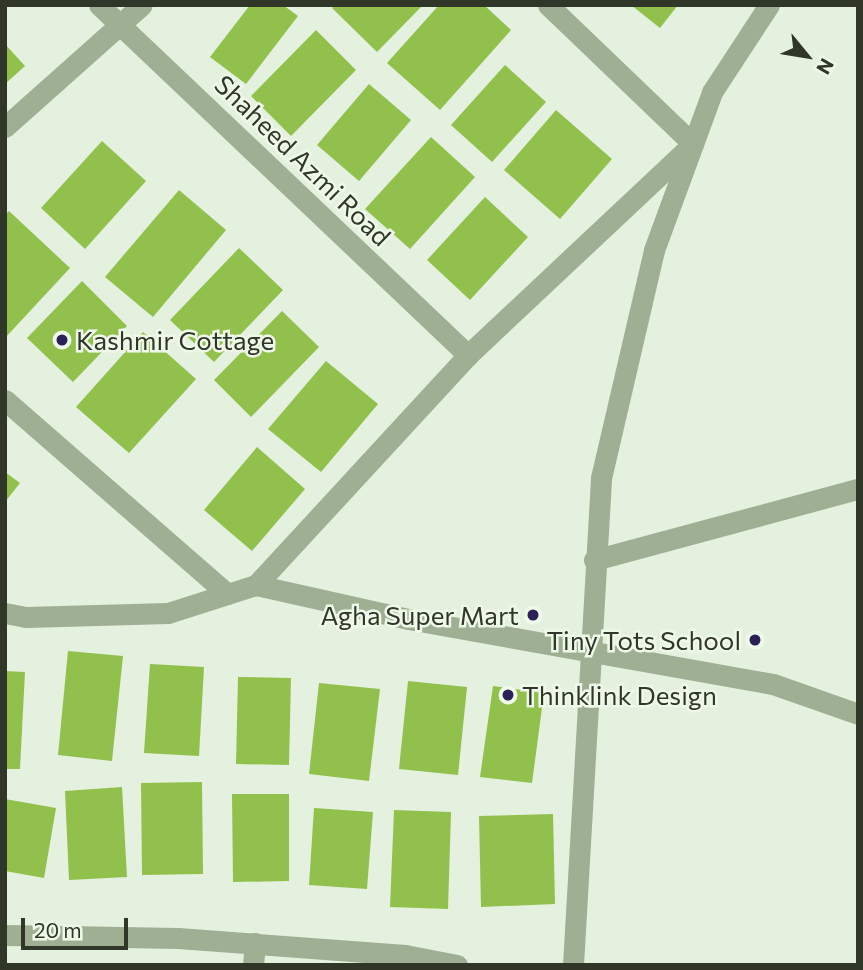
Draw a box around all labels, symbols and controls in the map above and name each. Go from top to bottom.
north arrow [772,21,842,91]
text: N [812,55,839,79]
street label: Shaheed Azmi Road [209,68,397,252]
place label: Kashmir Cottage [76,324,274,356]
marker: Kashmir Cottage [54,332,70,348]
place label: Agha Super Mart [321,599,519,631]
marker: Agha Super Mart [525,607,541,623]
place label: Tiny Tots School [546,624,741,656]
marker: Tiny Tots School [747,632,763,648]
place label: Thinklink Design [522,679,717,711]
marker: Thinklink Design [500,687,516,703]
scale bar [24,904,131,948]
text: 20 m [34,917,82,942]

